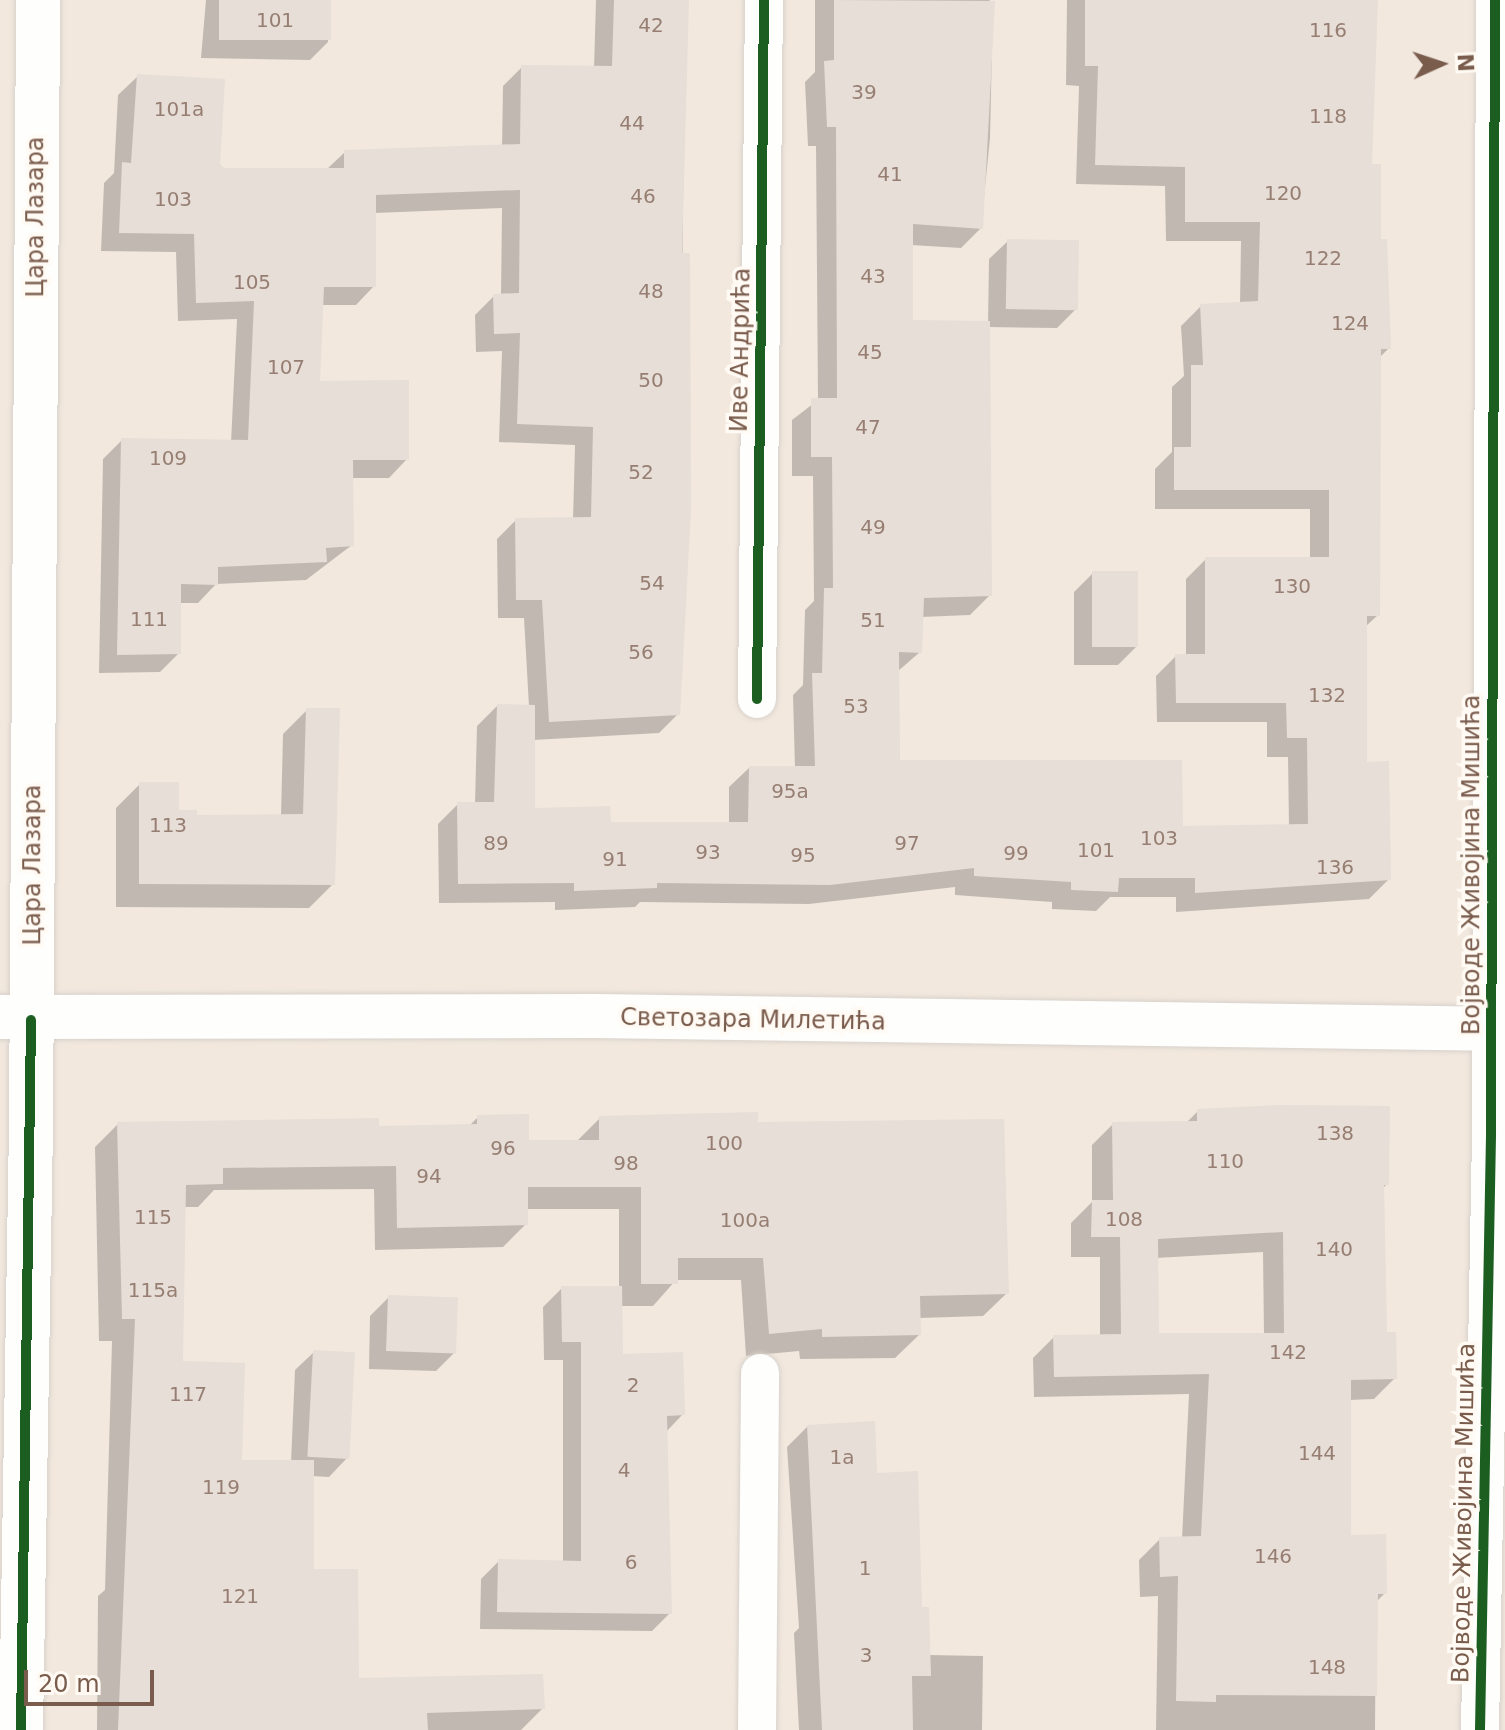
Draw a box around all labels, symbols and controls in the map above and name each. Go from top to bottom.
house number: 101 [256,8,294,32]
house number: 42 [638,13,664,37]
house number: 116 [1309,18,1347,42]
north arrow [1401,24,1481,104]
text: N [1453,53,1478,73]
house number: 39 [851,80,877,104]
house number: 101a [154,97,204,121]
house number: 118 [1309,104,1347,128]
house number: 44 [619,111,645,135]
street label: Цара Лазара [22,136,50,298]
house number: 41 [877,162,903,186]
house number: 120 [1264,181,1302,205]
house number: 46 [630,184,656,208]
house number: 103 [154,187,192,211]
house number: 122 [1304,246,1342,270]
house number: 43 [860,264,886,288]
street label: Иве Андрића [725,268,757,432]
house number: 105 [233,270,271,294]
house number: 48 [638,279,664,303]
house number: 124 [1331,311,1369,335]
house number: 45 [857,340,883,364]
house number: 107 [267,355,305,379]
house number: 50 [638,368,664,392]
house number: 47 [855,415,881,439]
house number: 109 [149,446,187,470]
house number: 52 [628,460,654,484]
house number: 49 [860,515,886,539]
house number: 54 [639,571,665,595]
house number: 130 [1273,574,1311,598]
house number: 111 [130,607,168,631]
house number: 51 [860,608,886,632]
house number: 56 [628,640,654,664]
house number: 132 [1308,683,1346,707]
house number: 53 [843,694,869,718]
street label: Војводе Живојина Мишића [1458,695,1486,1035]
house number: 95a [771,779,809,803]
street label: Цара Лазара [19,784,47,946]
house number: 113 [149,813,187,837]
house number: 103 [1140,826,1178,850]
house number: 89 [483,831,509,855]
house number: 97 [894,831,920,855]
house number: 101 [1077,838,1115,862]
house number: 93 [695,840,721,864]
house number: 99 [1003,841,1029,865]
house number: 95 [790,843,816,867]
house number: 91 [602,847,628,871]
house number: 136 [1316,855,1354,879]
street label: Светозара Милетића [620,1003,886,1037]
house number: 138 [1316,1121,1354,1145]
house number: 100 [705,1131,743,1155]
house number: 96 [490,1136,516,1160]
house number: 110 [1206,1149,1244,1173]
house number: 98 [613,1151,639,1175]
house number: 94 [416,1164,442,1188]
house number: 115 [134,1205,172,1229]
house number: 108 [1105,1207,1143,1231]
house number: 100a [720,1208,770,1232]
house number: 140 [1315,1237,1353,1261]
house number: 115a [128,1278,178,1302]
house number: 142 [1269,1340,1307,1364]
street label: Војводе Живојина Мишића [1447,1343,1481,1683]
house number: 2 [627,1373,639,1397]
house number: 117 [169,1382,207,1406]
house number: 144 [1298,1441,1336,1465]
house number: 1a [830,1445,854,1469]
house number: 4 [618,1458,630,1482]
house number: 119 [202,1475,240,1499]
house number: 146 [1254,1544,1292,1568]
house number: 6 [625,1550,637,1574]
house number: 1 [859,1556,871,1580]
house number: 121 [221,1584,259,1608]
house number: 3 [860,1643,872,1667]
scale bar [28,1654,158,1704]
house number: 148 [1308,1655,1346,1679]
text: 20 m [38,1670,100,1698]

